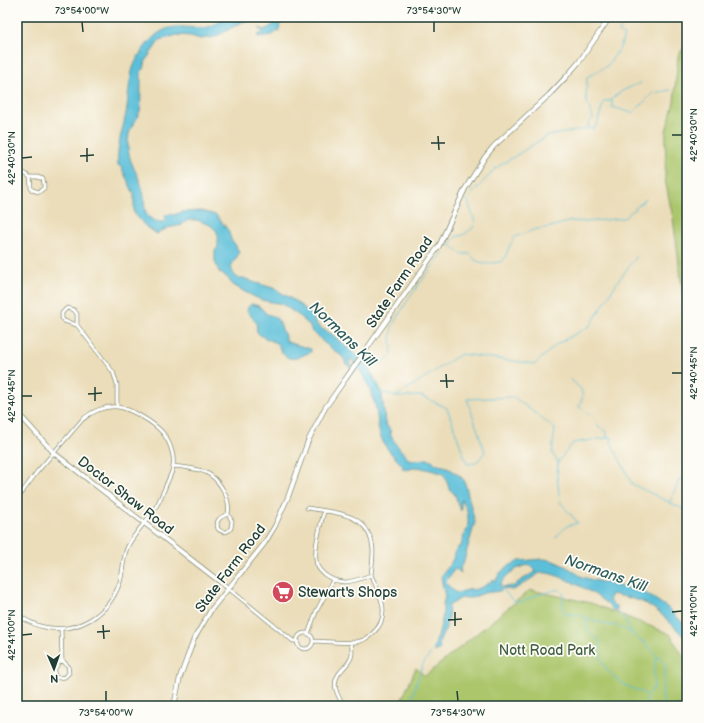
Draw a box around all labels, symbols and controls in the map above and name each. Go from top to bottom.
text: 73°54'00"W [55,5,109,17]
text: 73°54'30"W [407,5,461,17]
text: 42°40'30"N [688,108,700,162]
text: 42°40'30"N [6,131,18,185]
street label: State Farm Road [363,233,436,331]
water label: Normans Kill [305,298,381,371]
text: 42°40'45"N [688,346,700,400]
text: 42°40'45"N [6,369,18,423]
street label: Doctor Shaw Road [74,453,177,538]
street label: State Farm Road [192,521,269,616]
water label: Normans Kill [562,550,650,597]
supermarket icon: Stewart's Shops [270,579,296,605]
place label: Stewart's Shops [298,584,397,601]
text: 42°41'00"N [688,585,700,637]
text: 42°41'00"N [6,609,18,661]
park label: Nott Road Park [499,642,595,659]
north arrow [34,649,74,689]
text: N [50,672,59,685]
text: 73°54'00"W [79,707,133,719]
text: 73°54'30"W [431,707,485,719]

